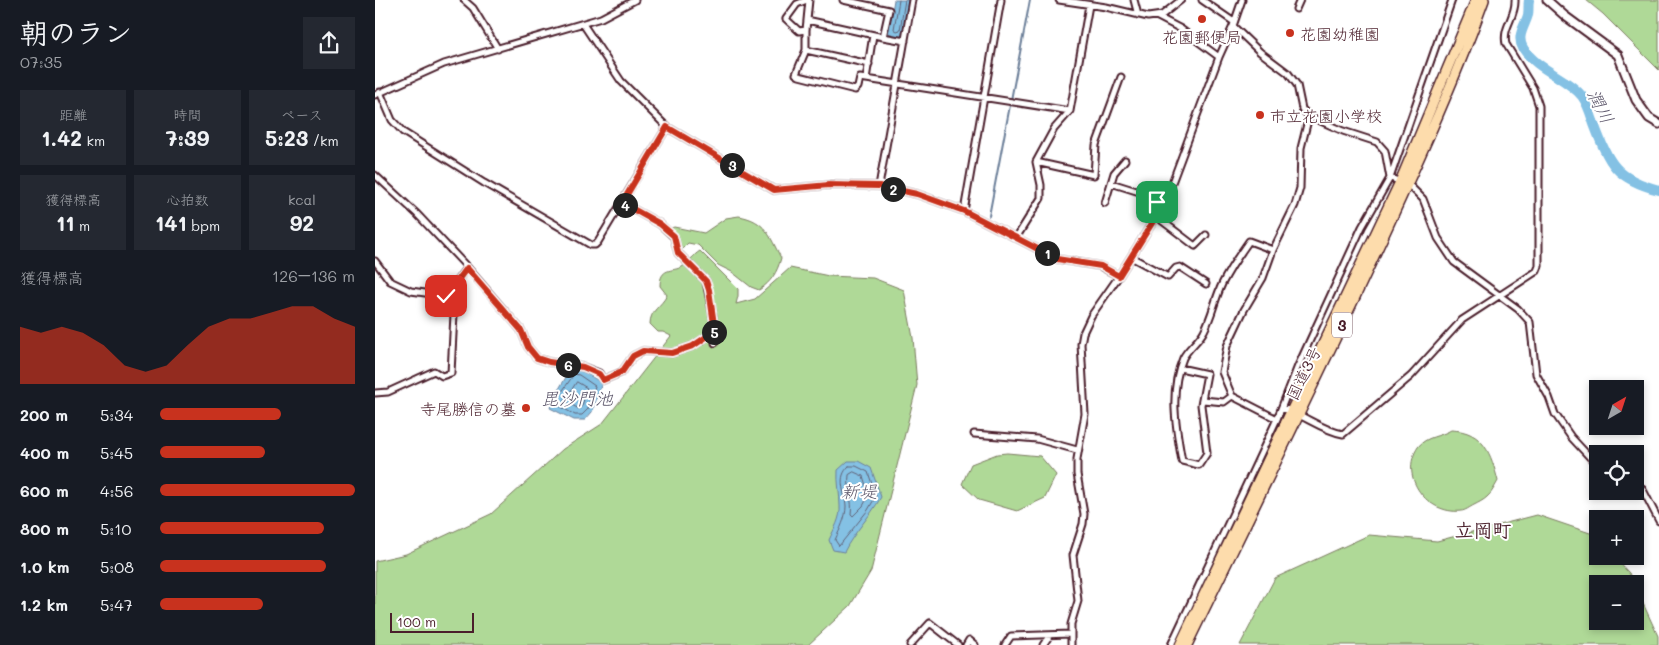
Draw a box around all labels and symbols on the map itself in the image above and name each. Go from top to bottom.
marker: 花園郵便局 [1196,13,1208,25]
place label: 花園幼稚園 [1300,23,1380,44]
place label: 花園郵便局 [1162,26,1242,47]
marker: 花園幼稚園 [1284,27,1296,39]
water label: 潤川 [1582,85,1620,127]
place label: 市立花園小学校 [1270,105,1382,126]
marker: 市立花園小学校 [1254,109,1266,121]
pin: 3 [719,152,745,178]
pin: 2 [881,176,905,202]
pin [1136,181,1178,223]
pin: 4 [613,192,637,218]
pin: 1 [1035,240,1059,266]
pin [425,275,467,317]
road number: 3 [1332,312,1352,338]
pin: 5 [701,320,727,344]
street label: 国道3号 [1281,343,1325,403]
pin: 6 [555,352,581,378]
north arrow [1589,380,1644,435]
water label: 毘沙門池 [541,386,614,410]
place label: 寺尾勝信の墓 [420,398,516,419]
marker: 寺尾勝信の墓 [520,402,532,414]
water label: 新堤 [841,479,878,503]
district label: 立岡町 [1454,517,1512,542]
scale bar [390,610,474,633]

